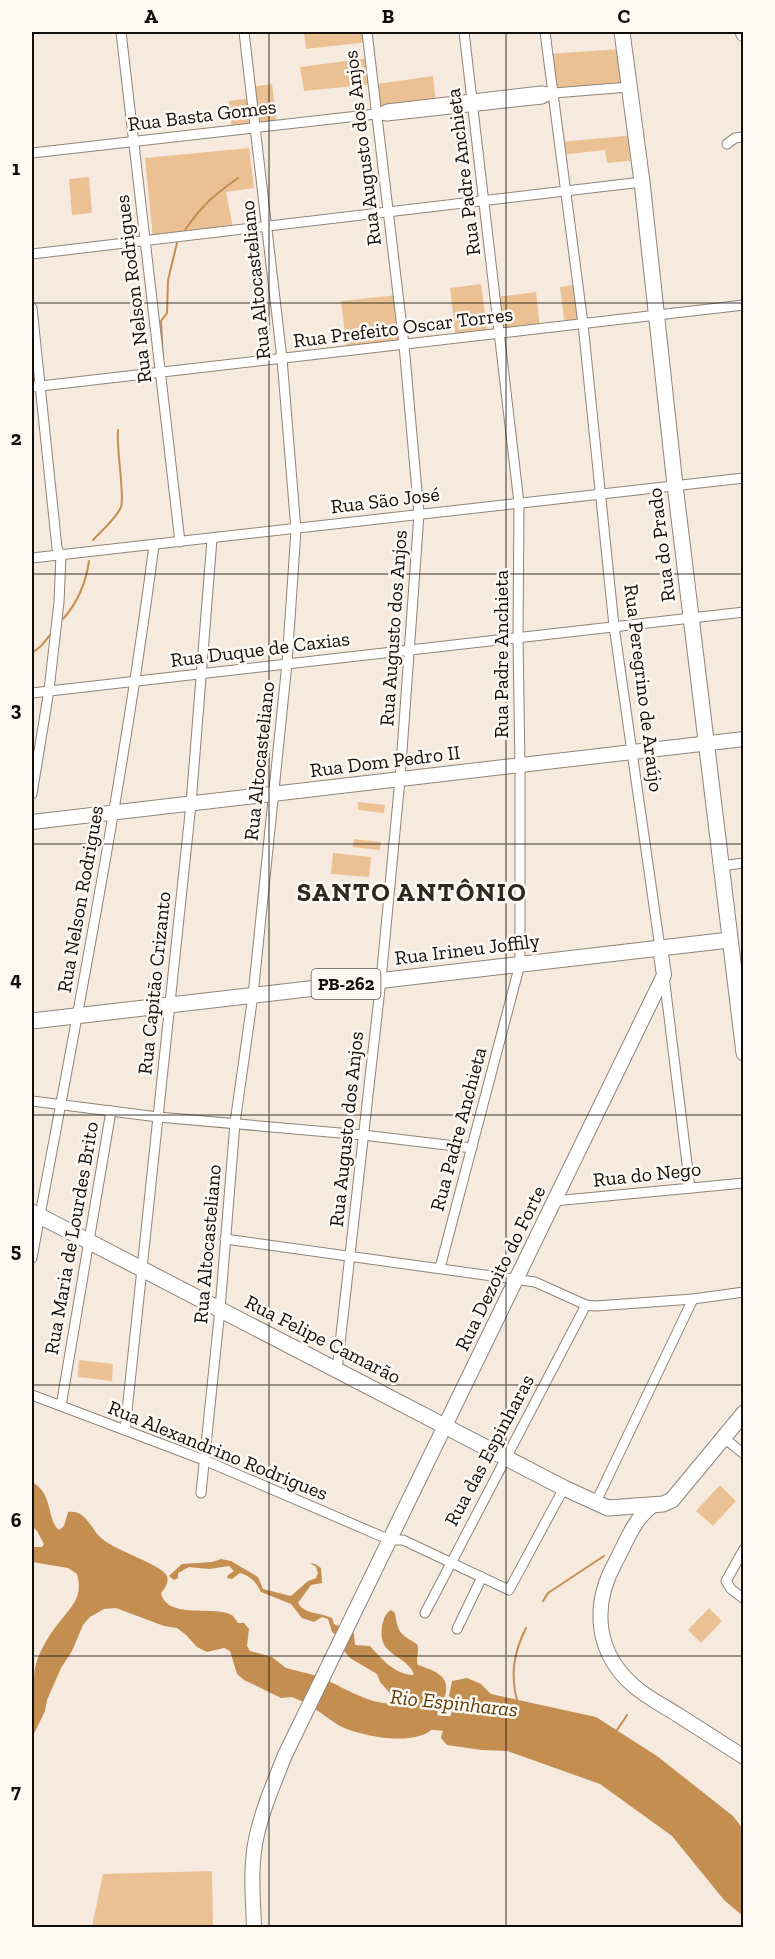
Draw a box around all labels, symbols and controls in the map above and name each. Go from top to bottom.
text: A [144,4,158,28]
text: B [382,4,394,28]
text: C [618,4,631,28]
street label: Rua Augusto dos Anjos [338,49,386,247]
street label: Rua Padre Anchieta [441,87,485,257]
street label: Rua Basta Gomes [126,94,278,136]
text: 1 [12,156,20,180]
street label: Rua Nelson Rodrigues [110,193,156,385]
street label: Rua Altocasteliano [235,199,275,361]
street label: Rua Prefeito Oscar Torres [292,302,514,352]
text: 2 [11,426,22,450]
street label: Rua São José [329,481,441,519]
street label: Rua do Prado [642,487,680,603]
street label: Rua Augusto dos Anjos [374,529,412,727]
street label: Rua Padre Anchieta [489,569,513,738]
street label: Rua Peregrino de Araújo [619,583,669,793]
street label: Rua Duque de Caxias [169,626,351,672]
street label: Rua Altocasteliano [239,680,279,842]
text: 3 [11,697,22,721]
street label: Rua Dom Pedro II [308,740,462,782]
street label: Rua Nelson Rodrigues [52,804,108,994]
district label: SANTO ANTÔNIO [297,876,527,908]
street label: Rua Capitão Crizanto [132,890,176,1076]
street label: Rua Irineu Joffily [393,928,542,970]
text: 4 [10,967,22,991]
road number: PB-262 [312,969,380,999]
street label: Rua Augusto dos Anjos [324,1030,368,1228]
street label: Rua Padre Anchieta [425,1044,491,1213]
street label: Rua Maria de Lourdes Brito [39,1120,103,1356]
street label: Rua do Nego [592,1156,702,1192]
street label: Rua Altocasteliano [188,1163,226,1325]
street label: Rua Dezoito do Forte [450,1182,550,1354]
text: 5 [11,1238,21,1262]
street label: Rua Felipe Camarão [241,1289,405,1389]
street label: Rua das Espinharas [439,1370,539,1530]
street label: Rua Alexandrino Rodrigues [105,1395,331,1505]
text: 6 [11,1508,22,1532]
water label: Rio Espinharas [389,1683,519,1722]
text: 7 [11,1779,21,1803]

